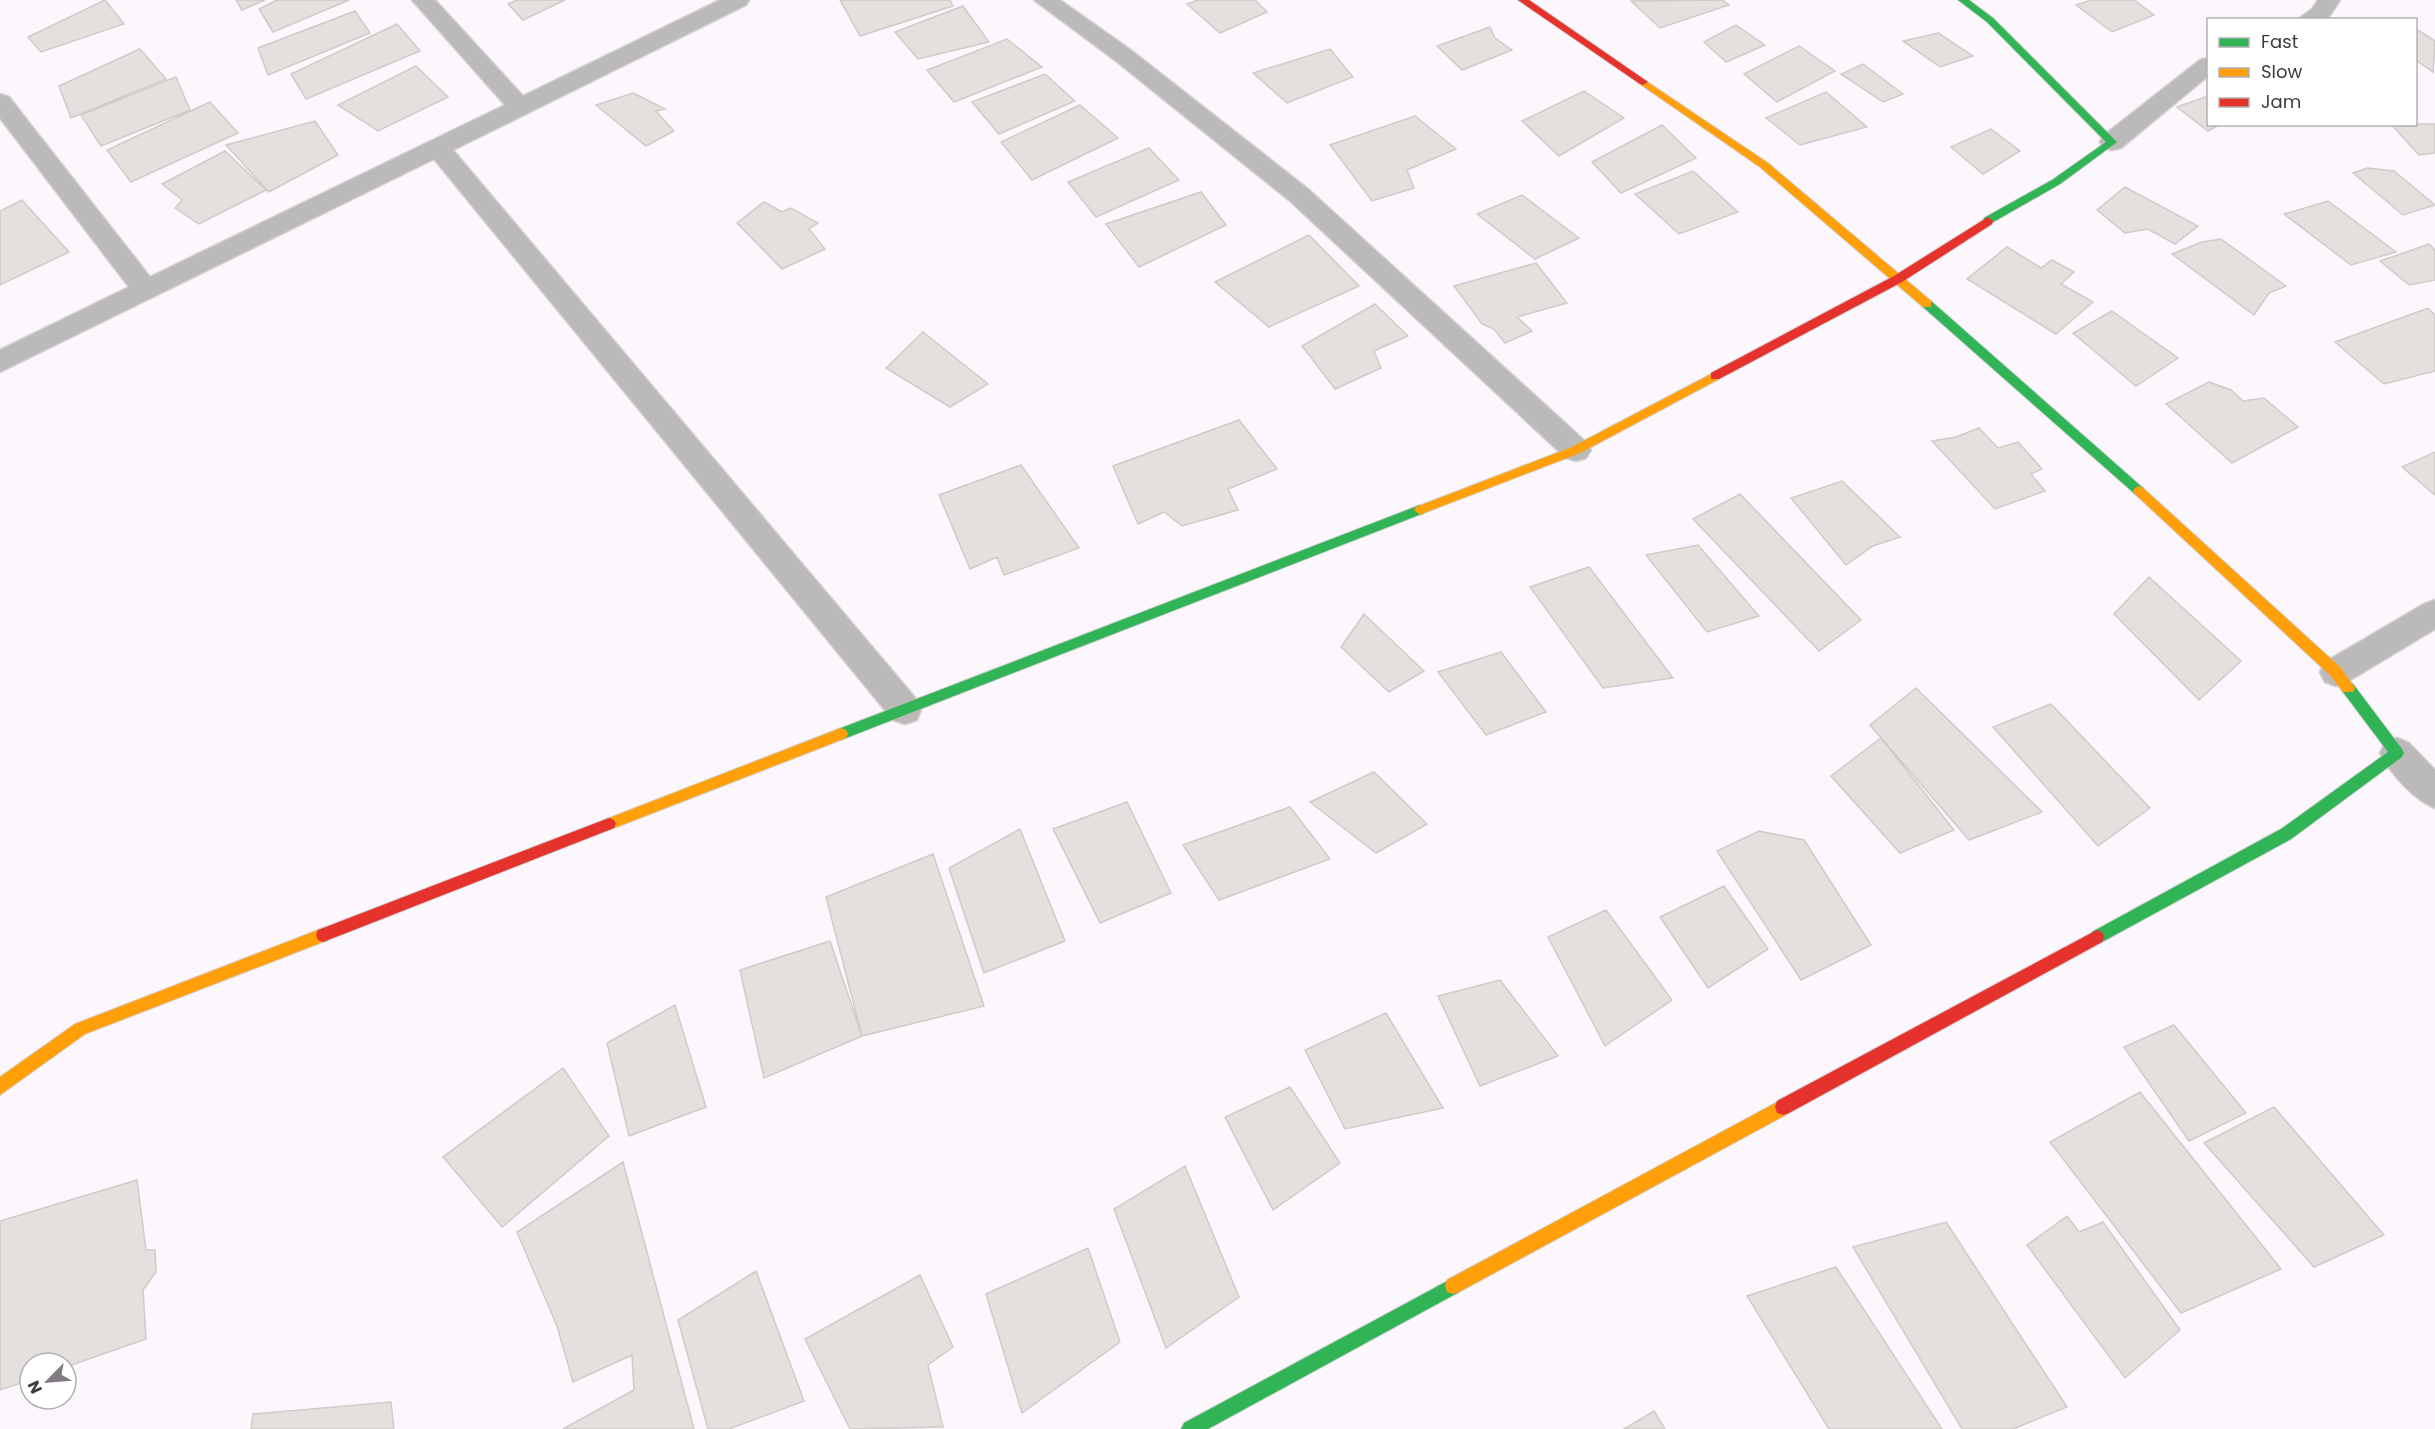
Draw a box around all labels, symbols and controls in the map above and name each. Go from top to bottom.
legend [2207,18,2417,126]
text: Fast [2261,29,2298,54]
text: Slow [2261,59,2303,84]
text: Jam [2261,89,2301,114]
north arrow [18,1351,78,1411]
text: N [22,1377,48,1397]

